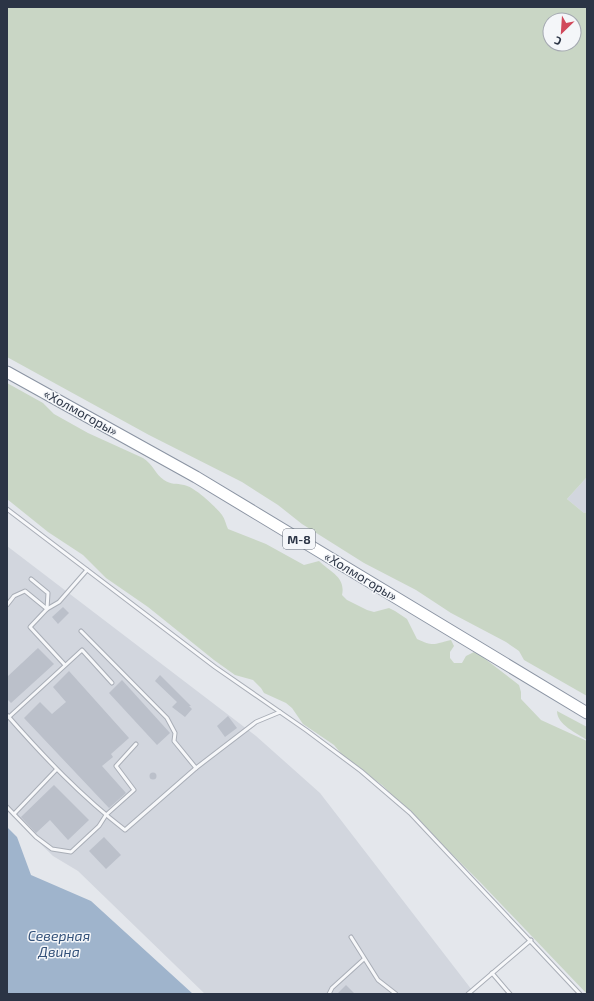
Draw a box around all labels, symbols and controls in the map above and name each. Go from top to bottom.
north arrow [542,12,582,52]
text: С [551,34,563,49]
street label: «Холмогоры» [41,385,121,439]
road number: М-8 [283,529,315,549]
street label: «Холмогоры» [322,548,400,604]
water label: Северная Двина [28,927,90,960]

